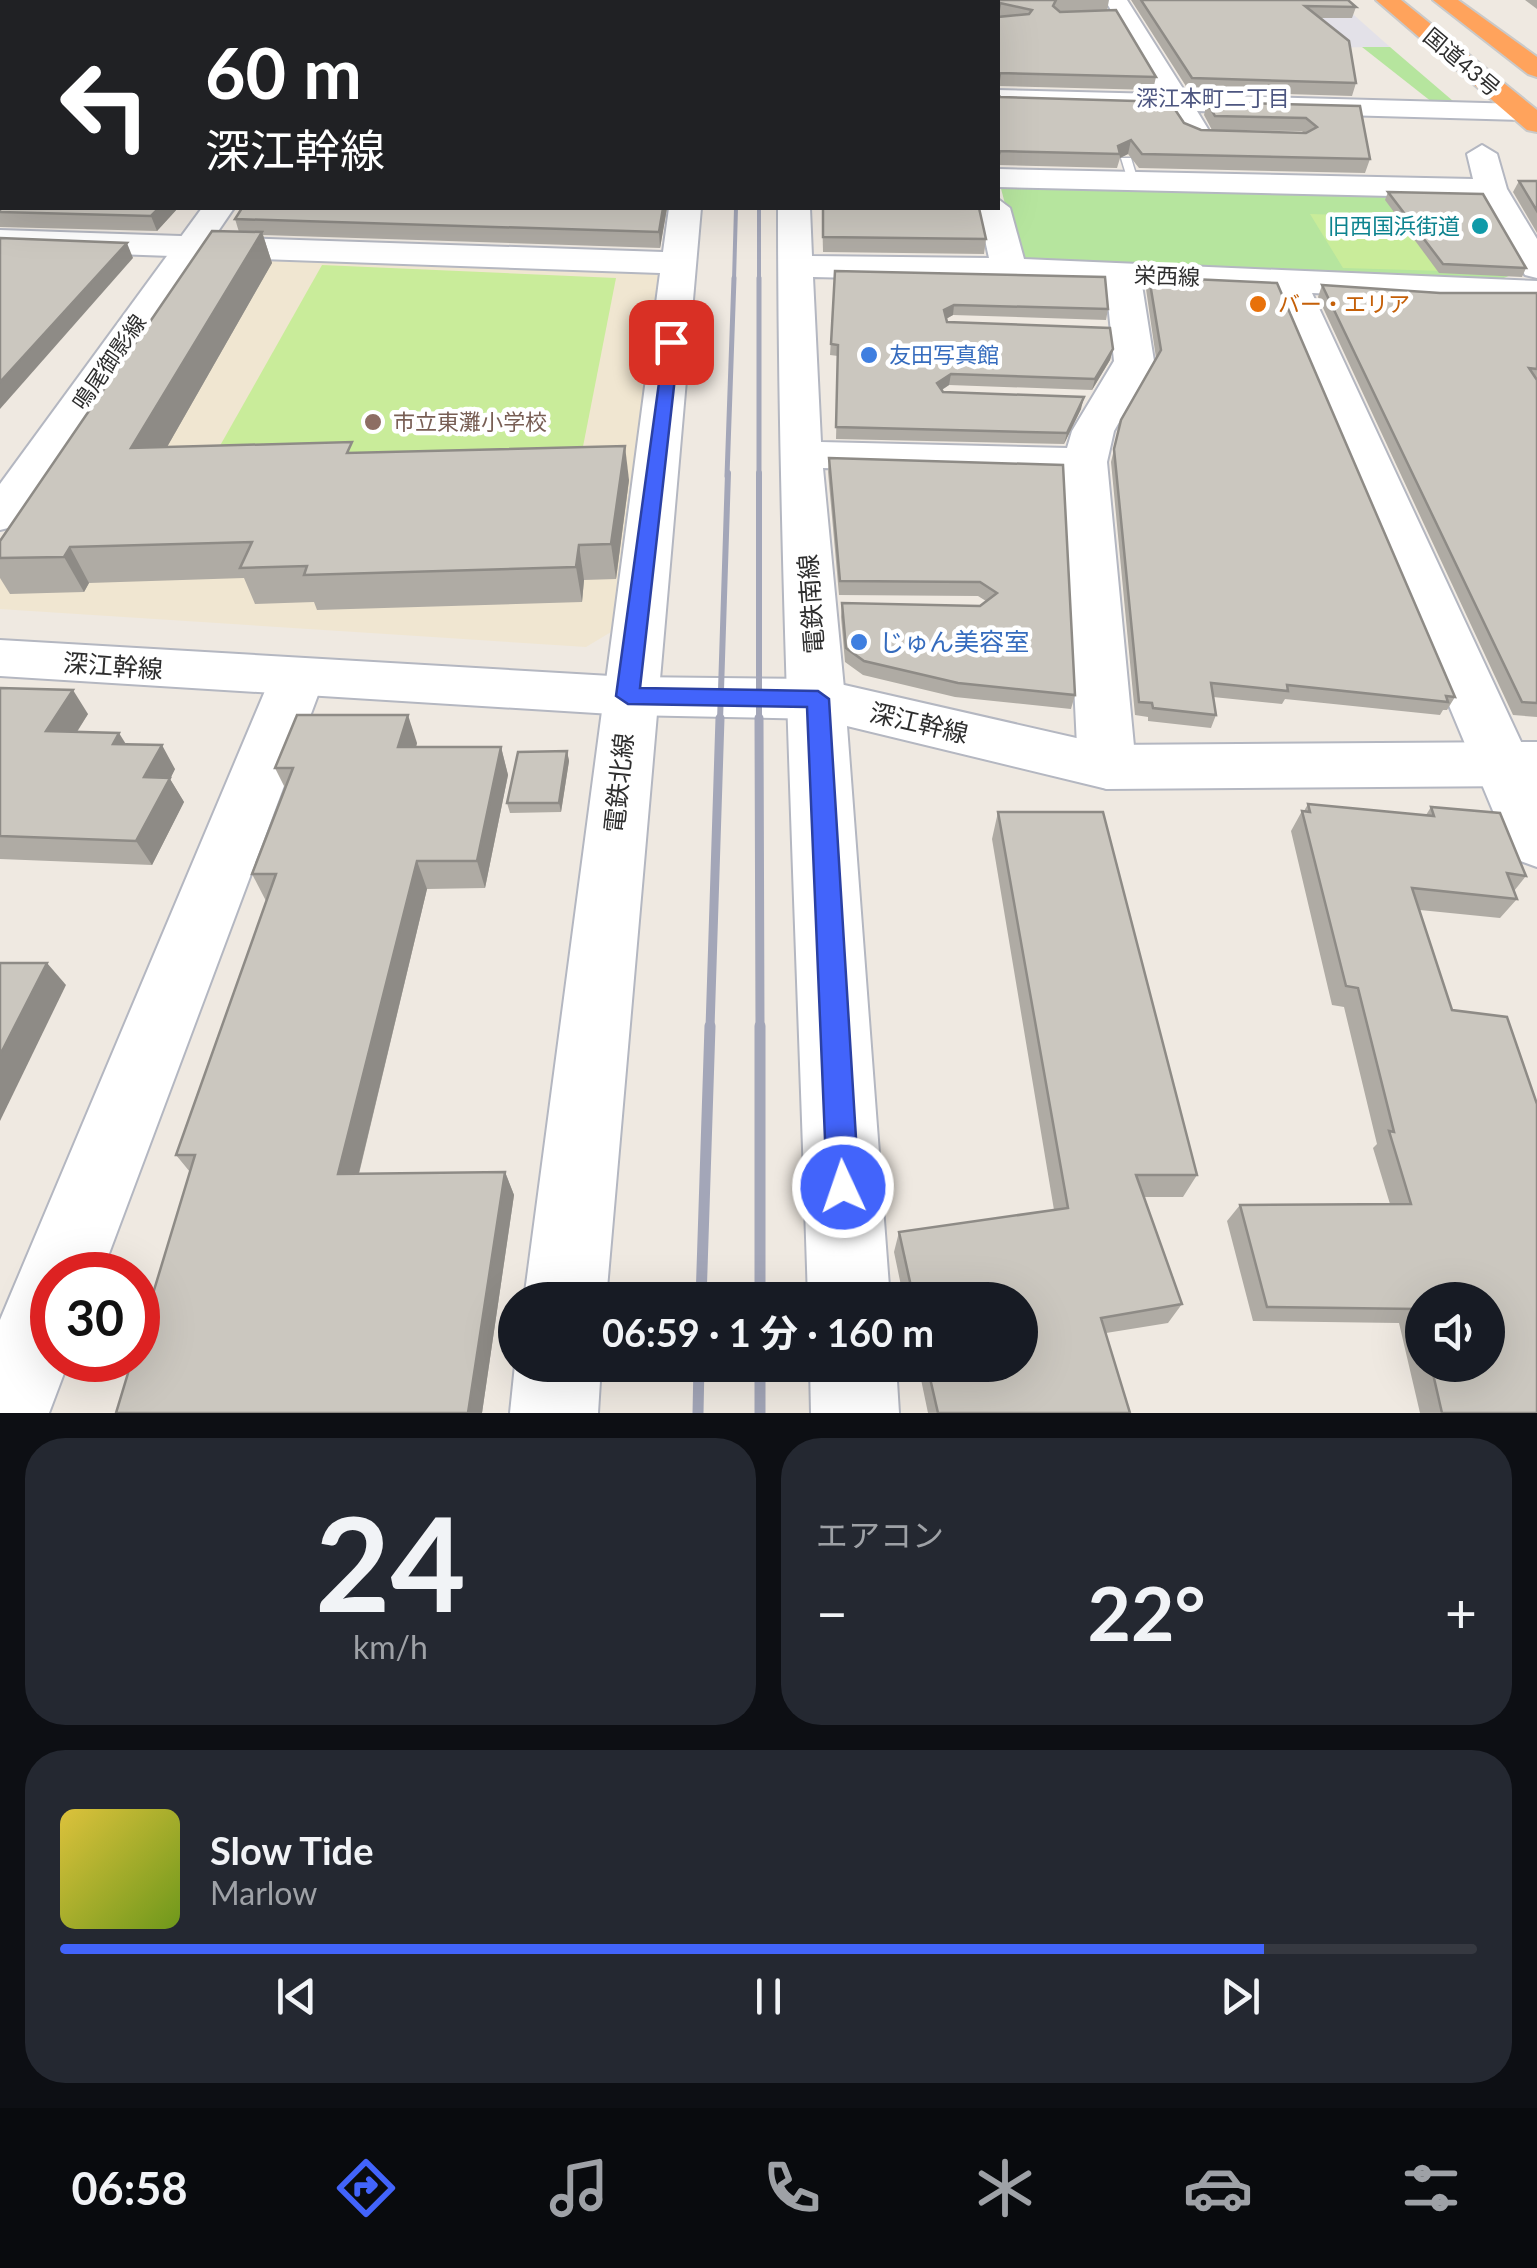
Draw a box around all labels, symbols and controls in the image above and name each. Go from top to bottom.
street label: 国道43号 [1419,22,1506,101]
text: 60 m [205,30,362,114]
icon: left [40,40,170,170]
district label: 深江本町二丁目 [1136,84,1290,111]
text: 深江幹線 [205,123,385,177]
place label: 旧西国浜街道 [1328,212,1460,239]
marker: 旧西国浜街道 [1469,215,1491,237]
street label: 栄西線 [1134,261,1200,290]
place label: バー・エリア [1278,290,1410,317]
marker: バー・エリア [1247,293,1269,315]
pin [629,300,714,385]
street label: 鳴尾御影線 [66,309,151,415]
icon: arrive [644,315,699,370]
place label: 友田写真館 [889,341,999,368]
marker: 友田写真館 [858,344,880,366]
place label: 市立東灘小学校 [393,408,547,435]
marker: 市立東灘小学校 [362,411,384,433]
street label: 電鉄南線 [792,553,828,655]
place label: じゅん美容室 [879,626,1029,656]
marker: じゅん美容室 [848,631,870,653]
street label: 深江幹線 [62,647,164,683]
street label: 深江幹線 [867,696,971,748]
street label: 電鉄北線 [598,732,638,834]
position arrow [791,1135,895,1239]
speed limit sign: 30 [30,1252,160,1382]
map controls [1405,1282,1505,1382]
button: sound [1405,1282,1505,1382]
text: 06:59 · 1 分 · 160 m [602,1309,934,1355]
text: 24 [315,1484,466,1640]
text: エアコン [816,1515,944,1554]
text: 22° [1087,1567,1206,1657]
text: − [816,1579,848,1645]
text: + [1445,1579,1477,1645]
text: km/h [353,1627,428,1666]
text: Slow Tide [210,1827,373,1873]
text: Marlow [210,1873,317,1912]
icon: previous [269,1969,324,2024]
icon: pause [741,1969,796,2024]
icon: next [1213,1969,1268,2024]
icon: directions [331,2153,401,2223]
icon: music [544,2153,614,2223]
icon: phone [757,2153,827,2223]
icon: climate [970,2153,1040,2223]
icon: car [1183,2153,1253,2223]
icon: filters [1396,2153,1466,2223]
text: 06:58 [72,2161,188,2215]

